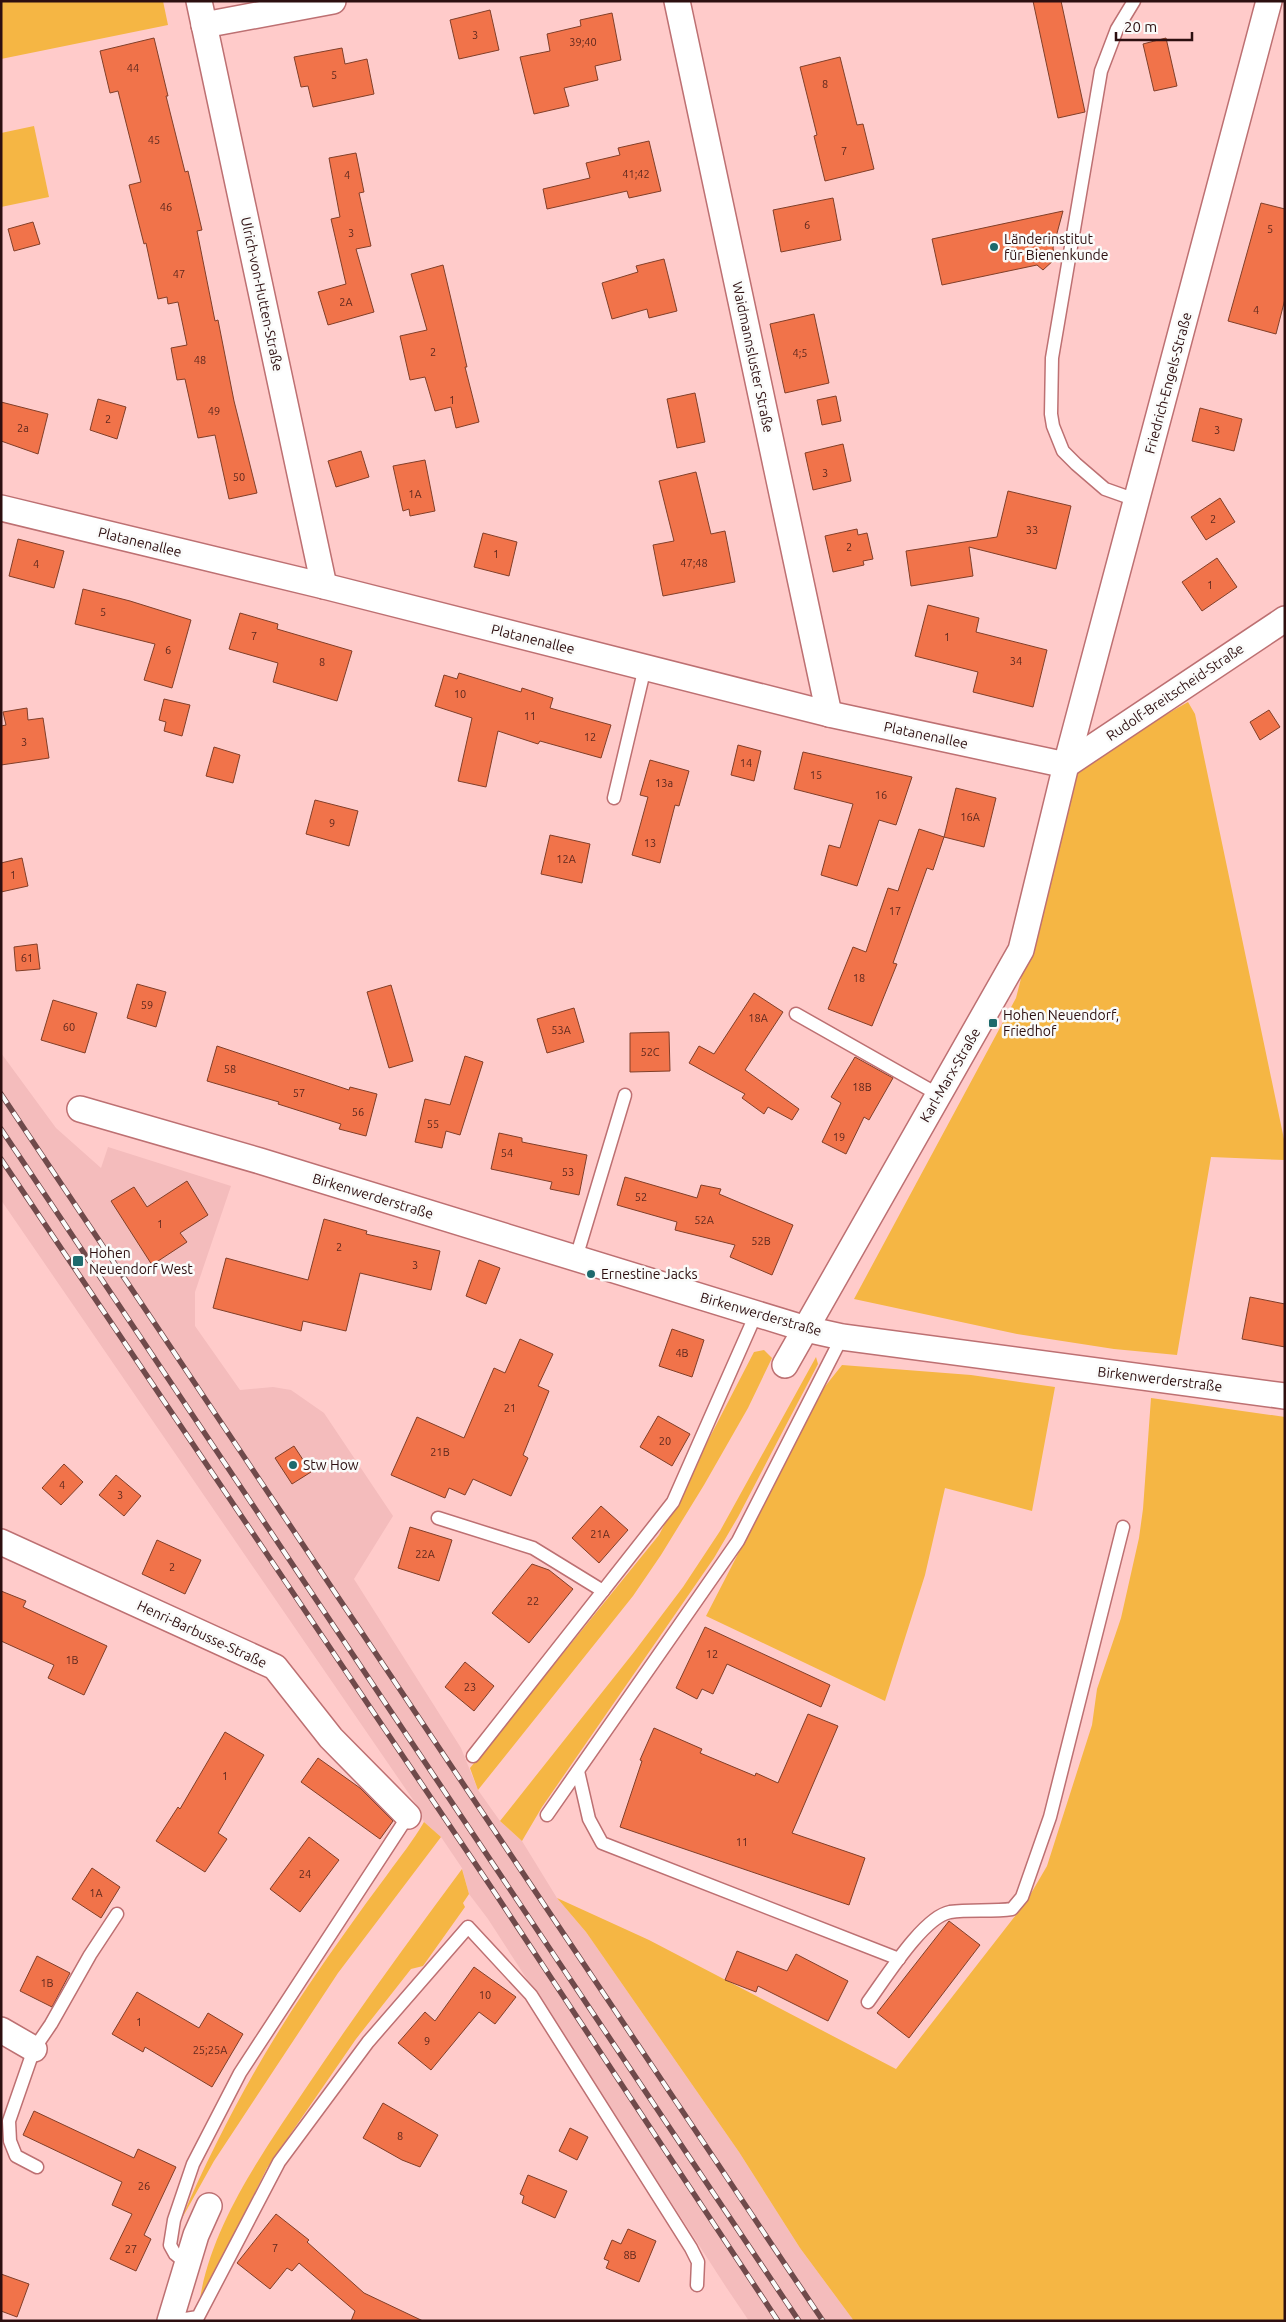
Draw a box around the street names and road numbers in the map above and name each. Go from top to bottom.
street label: Ulrich-von-Hutten-Straße [238,215,286,373]
street label: Waidmannsluster Straße [729,280,777,434]
street label: Friedrich-Engels-Straße [1141,310,1195,456]
street label: Platanenallee [97,524,183,560]
street label: Platanenallee [490,621,576,657]
street label: Rudolf-Breitscheid-Straße [1103,640,1247,744]
street label: Platanenallee [882,718,970,752]
street label: Karl-Marx-Straße [917,1025,983,1125]
street label: Birkenwerderstraße [311,1170,435,1222]
street label: Birkenwerderstraße [698,1289,824,1339]
street label: Birkenwerderstraße [1097,1363,1223,1395]
street label: Henri-Barbusse-Straße [135,1597,269,1671]

